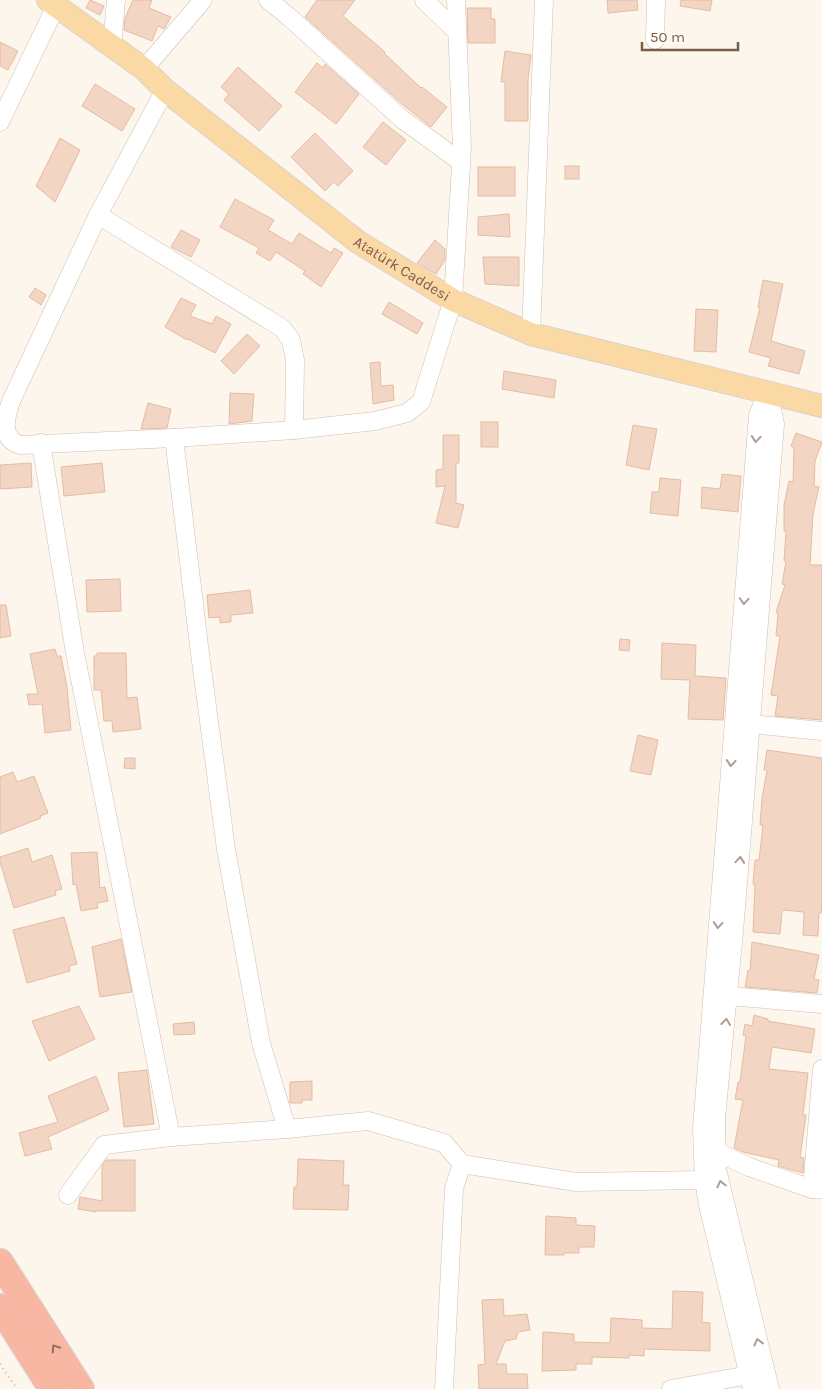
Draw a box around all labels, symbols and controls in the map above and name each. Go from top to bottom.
scale bar [642,20,738,52]
text: 50 m [650,28,685,46]
street label: Atatürk Caddesi [350,232,454,305]
one-way arrow [751,435,762,443]
one-way arrow [738,597,749,605]
one-way arrow [726,759,737,767]
one-way arrow [734,856,745,864]
one-way arrow [713,921,724,929]
one-way arrow [720,1018,731,1026]
one-way arrow [716,1179,727,1188]
one-way arrow [754,1338,764,1346]
one-way arrow [52,1344,61,1354]

